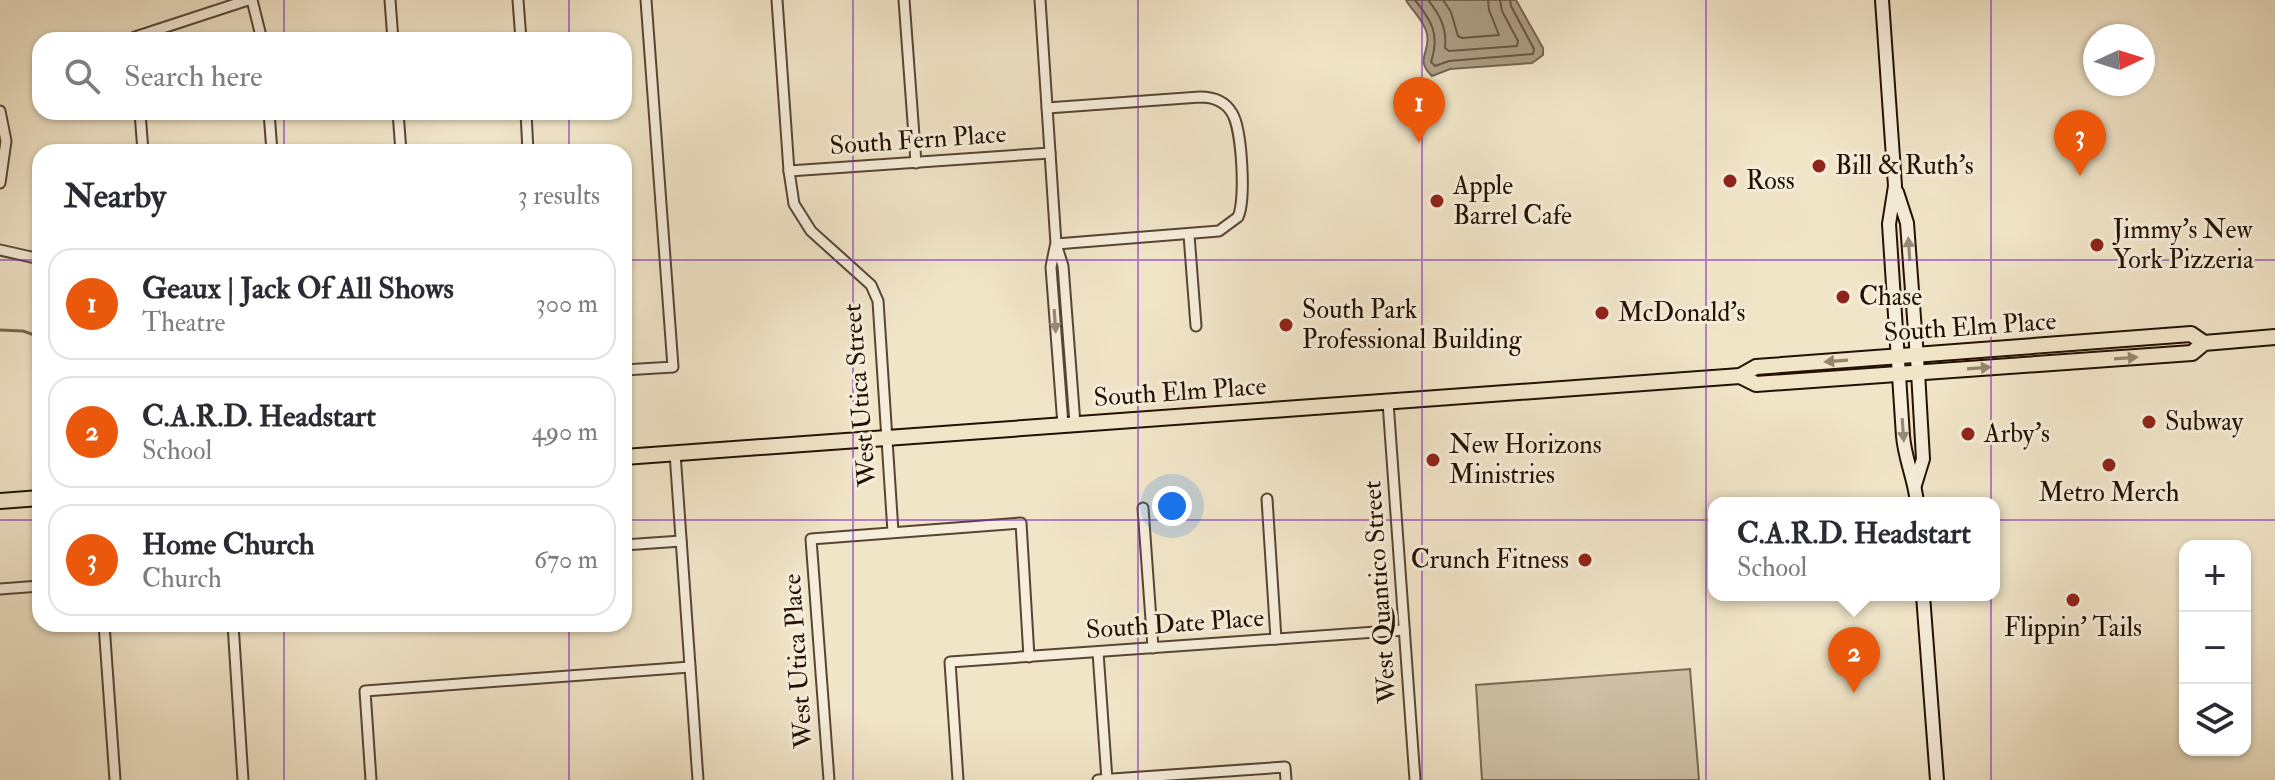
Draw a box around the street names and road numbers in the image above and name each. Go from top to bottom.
street label: South Fern Place [829,118,1007,162]
street label: West Utica Street [836,302,884,489]
street label: South Elm Place [1883,305,2057,349]
street label: South Elm Place [1093,370,1267,414]
street label: West Quantico Street [1356,479,1404,706]
street label: West Utica Place [776,573,820,750]
street label: South Date Place [1085,602,1265,646]

